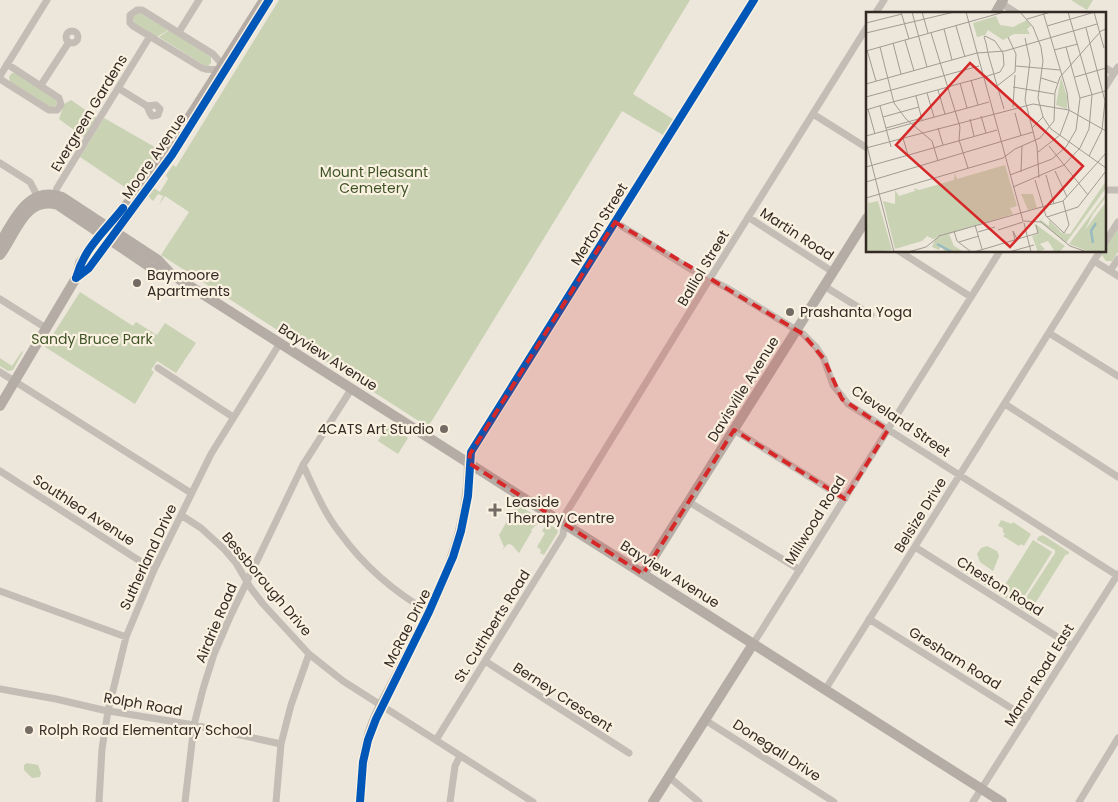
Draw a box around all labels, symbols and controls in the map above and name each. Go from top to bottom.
inset map [866,12,1106,252]
street label: Evergreen Gardens [46,51,132,175]
street label: Moore Avenue [117,109,191,203]
park label: Mount Pleasant Cemetery [320,162,428,198]
street label: Merton Street [566,179,632,269]
street label: Martin Road [756,203,838,265]
street label: Balliol Street [672,226,734,310]
place label: Baymoore Apartments [147,265,230,301]
marker: Baymoore Apartments [131,277,143,289]
place label: Prashanta Yoga [800,302,912,322]
marker: Prashanta Yoga [784,306,796,318]
street label: Bayview Avenue [274,318,382,396]
park label: Sandy Bruce Park [31,329,153,349]
street label: Davisville Avenue [702,332,784,446]
street label: Cleveland Street [848,380,954,462]
place label: 4CATS Art Studio [318,419,434,439]
marker: 4CATS Art Studio [438,423,450,435]
street label: Southlea Avenue [29,469,139,551]
street label: Millwood Road [780,472,850,568]
street label: Belsize Drive [889,473,951,556]
place label: Leaside Therapy Centre [506,492,615,528]
street label: Sutherland Drive [115,500,182,613]
marker: Leaside Therapy Centre [488,503,502,517]
street label: Bessborough Drive [217,528,317,641]
street label: Bayview Avenue [616,535,724,613]
street label: Cheston Road [953,551,1047,621]
street label: St. Cuthberts Road [449,566,535,686]
street label: Airdrie Road [190,580,242,666]
street label: McRae Drive [379,585,436,671]
street label: Manor Road East [999,620,1079,730]
street label: Gresham Road [905,622,1005,694]
street label: Berney Crescent [509,657,617,737]
street label: Rolph Road [102,687,184,721]
street label: Donegall Drive [729,714,825,786]
place label: Rolph Road Elementary School [39,720,252,740]
marker: Rolph Road Elementary School [23,724,35,736]

